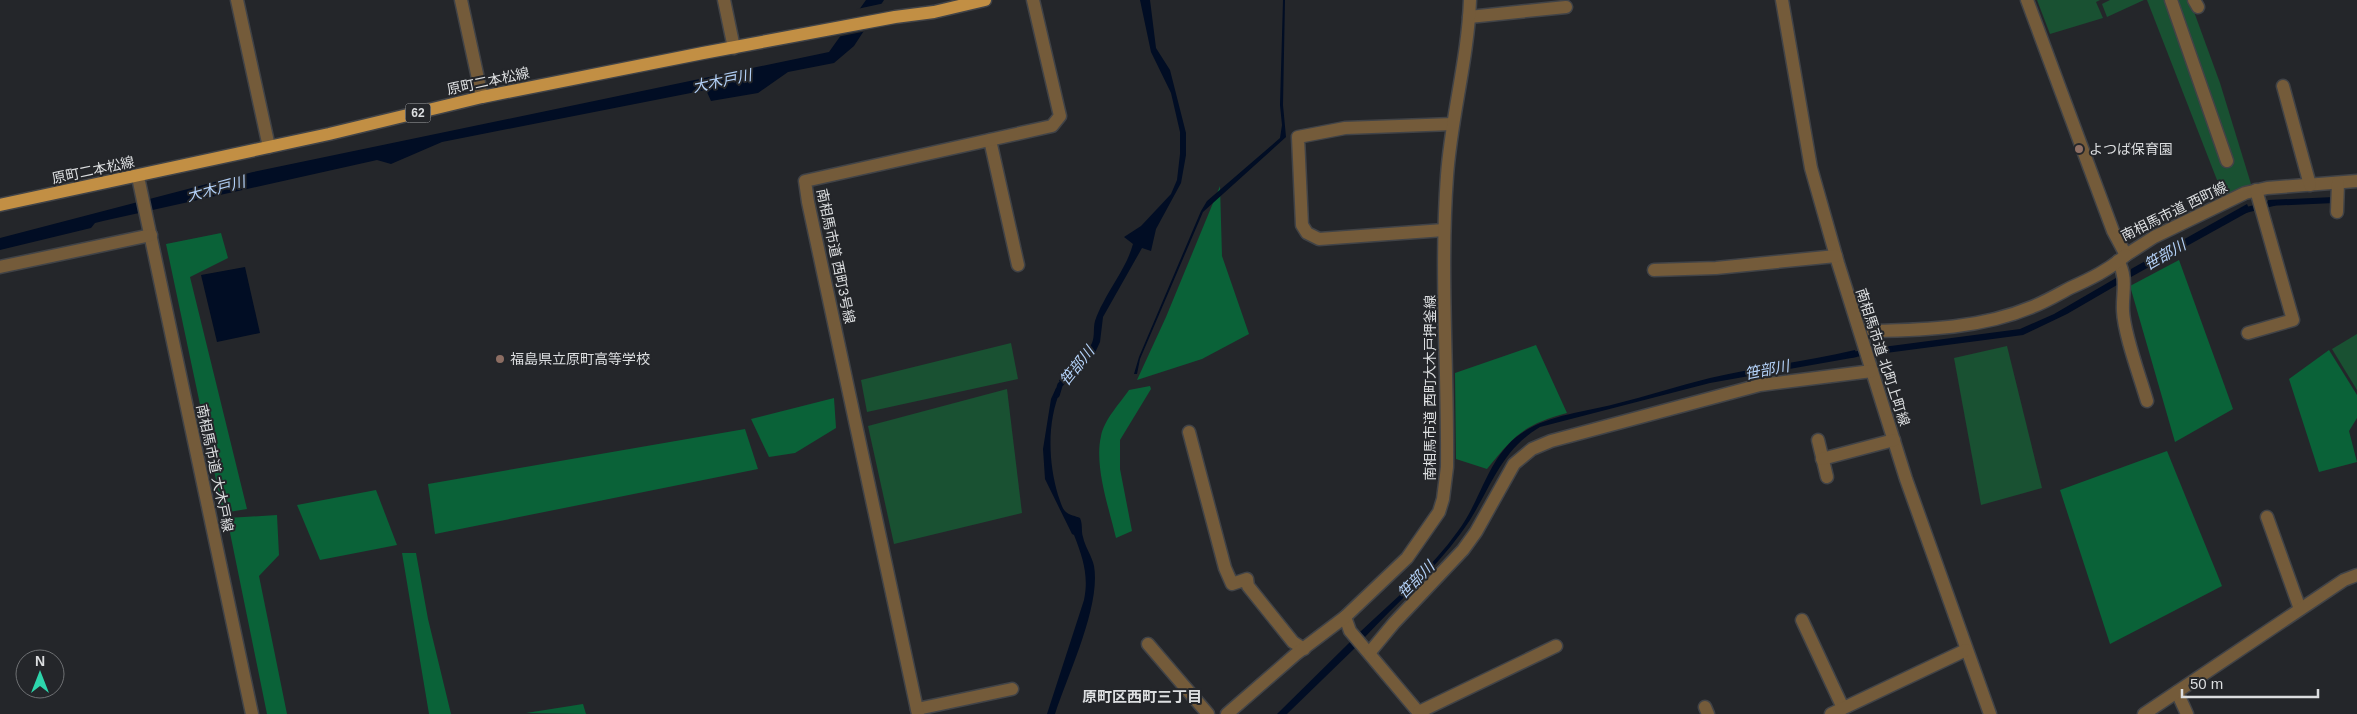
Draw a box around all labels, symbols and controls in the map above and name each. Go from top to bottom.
street label: 原町二本松線 [445,64,531,98]
water label: 大木戸川 [691,66,755,95]
road number: 62 [406,104,430,122]
place label: よつば保育園 [2089,141,2173,157]
marker: よつば保育園 [2073,143,2085,155]
street label: 原町二本松線 [50,153,136,187]
water label: 大木戸川 [185,172,249,204]
street label: 南相馬市道 西町線 [2118,178,2230,244]
street label: 南相馬市道 西町3号線 [814,187,858,325]
water label: 笹部川 [2141,235,2190,273]
street label: 南相馬市道 北町上町線 [1853,286,1913,428]
street label: 南相馬市道 西町大木戸押釜線 [1422,295,1438,481]
water label: 笹部川 [1056,341,1099,389]
place label: 福島県立原町高等学校 [510,351,650,367]
marker: 福島県立原町高等学校 [494,353,506,365]
water label: 笹部川 [1743,356,1793,382]
street label: 南相馬市道 大木戸線 [194,403,236,533]
water label: 笹部川 [1394,556,1439,602]
north arrow [15,649,65,699]
text: N [35,653,45,669]
scale bar [2182,666,2318,698]
text: 50 m [2190,675,2223,692]
district label: 原町区西町三丁目 [1082,688,1202,705]

